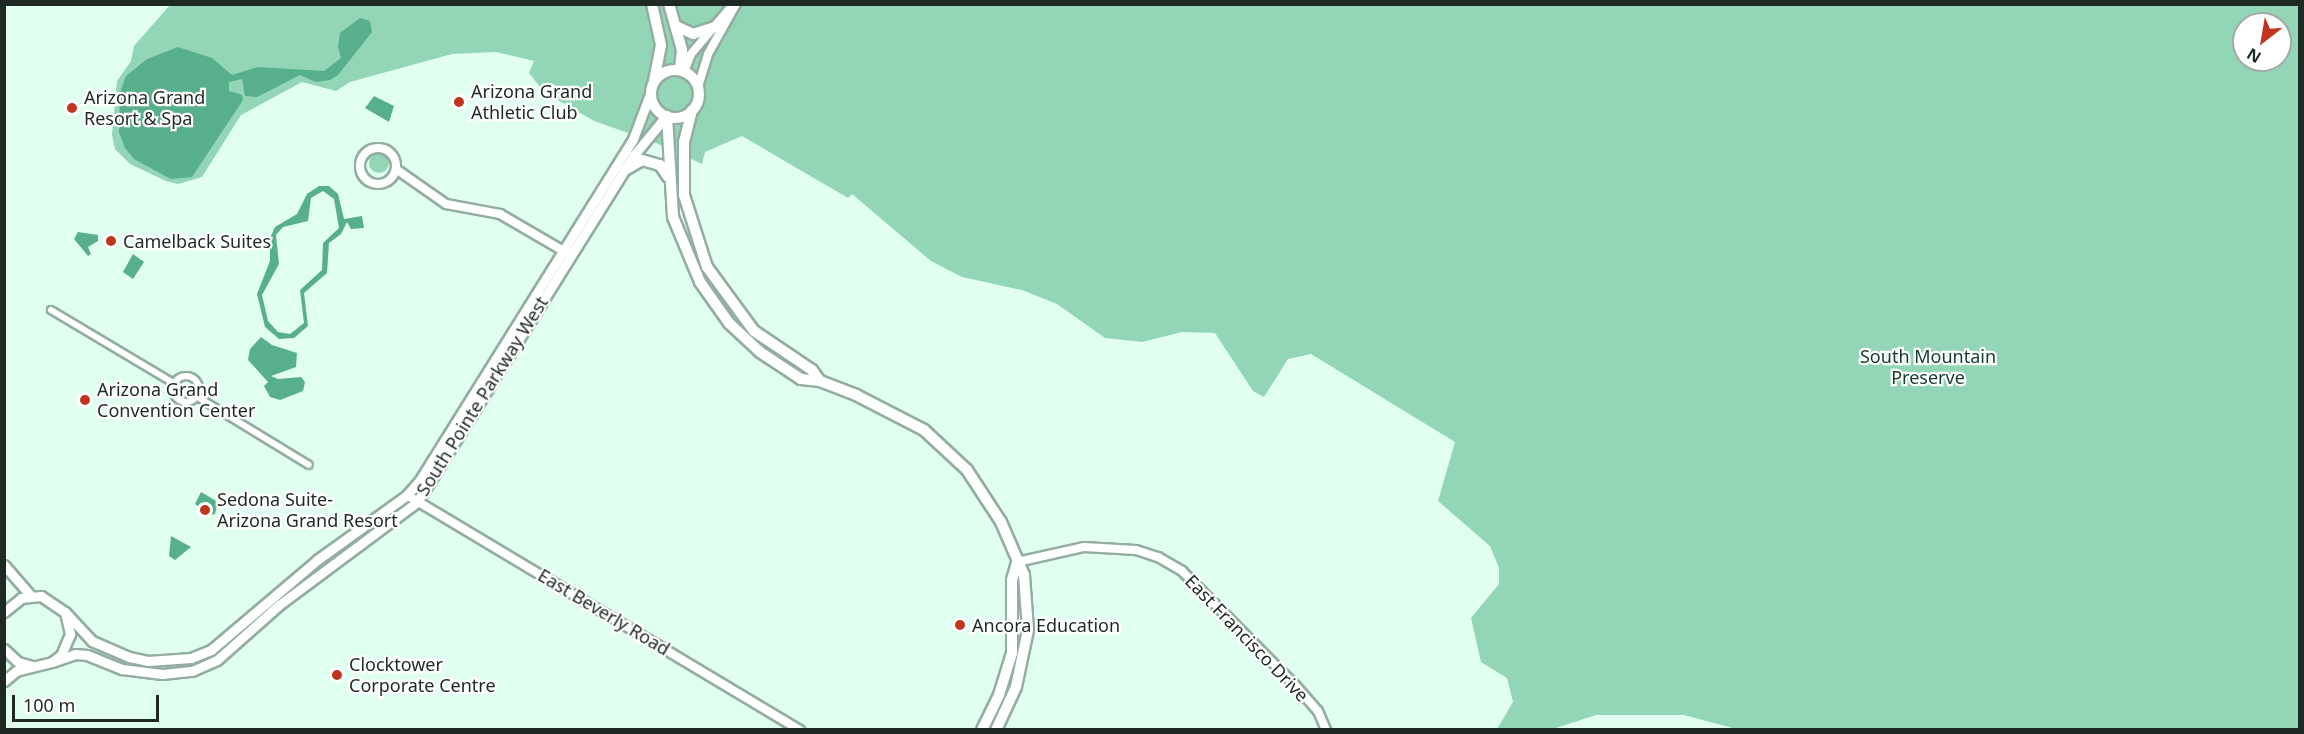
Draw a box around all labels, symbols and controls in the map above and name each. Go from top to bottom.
north arrow [2232,12,2292,72]
text: N [2243,43,2265,68]
place label: Arizona Grand Athletic Club [471,81,592,124]
place label: Arizona Grand Resort & Spa [84,87,205,130]
marker: Arizona Grand Athletic Club [452,95,466,109]
marker: Arizona Grand Resort & Spa [65,101,79,115]
place label: Camelback Suites [123,230,271,252]
marker: Camelback Suites [104,234,118,248]
street label: South Pointe Parkway West [412,292,552,500]
park label: South Mountain Preserve [1860,346,1996,388]
place label: Arizona Grand Convention Center [97,379,255,422]
marker: Arizona Grand Convention Center [78,393,92,407]
place label: Sedona Suite- Arizona Grand Resort [217,489,398,532]
marker: Sedona Suite- Arizona Grand Resort [198,503,212,517]
street label: East Beverly Road [534,564,674,660]
street label: East Francisco Drive [1181,570,1313,706]
place label: Ancora Education [972,614,1120,636]
marker: Ancora Education [953,618,967,632]
place label: Clocktower Corporate Centre [349,654,496,696]
marker: Clocktower Corporate Centre [330,668,344,682]
scale bar [15,683,162,721]
text: 100 m [23,693,75,717]

